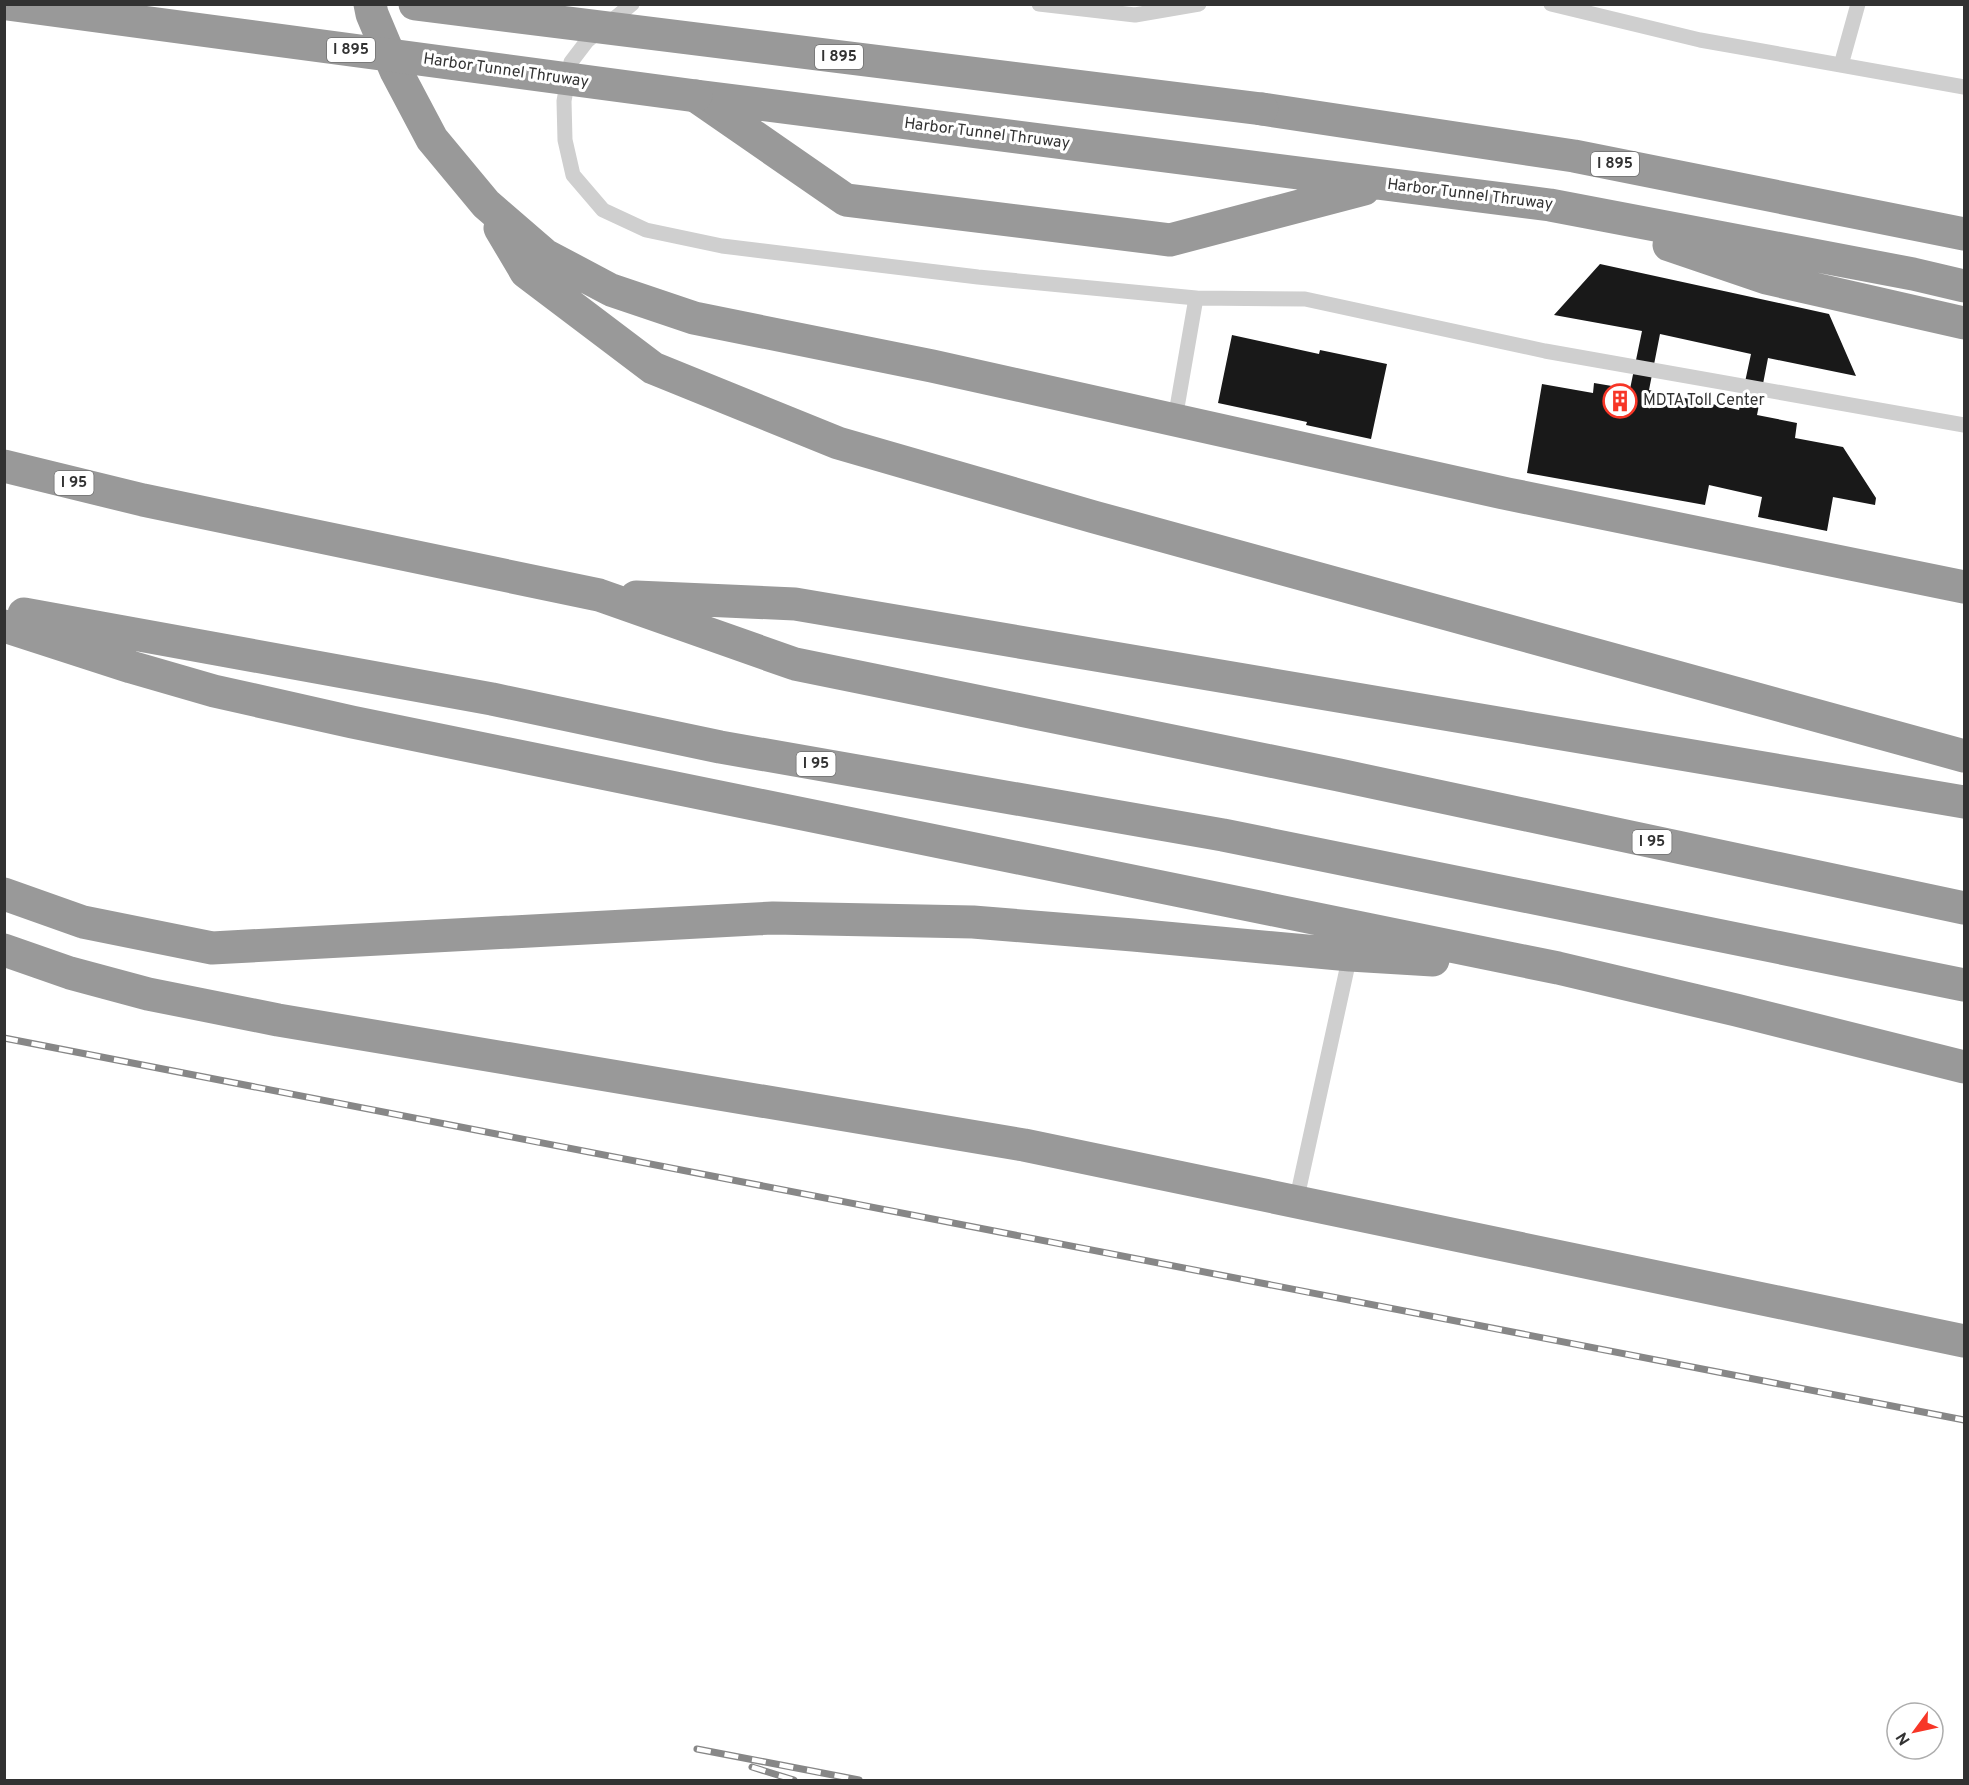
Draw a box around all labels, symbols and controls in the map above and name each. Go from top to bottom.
road number: I 895 [327,38,375,62]
road number: I 895 [815,45,863,69]
street label: Harbor Tunnel Thruway [422,49,590,93]
street label: Harbor Tunnel Thruway [903,114,1071,154]
road number: I 895 [1591,152,1639,176]
street label: Harbor Tunnel Thruway [1386,175,1554,215]
building icon: MDTA Toll Center [1602,383,1638,419]
place label: MDTA Toll Center [1643,391,1765,411]
road number: I 95 [54,471,94,495]
road number: I 95 [796,752,836,776]
road number: I 95 [1632,830,1672,854]
north arrow [1885,1701,1945,1761]
text: N [1893,1728,1916,1748]

